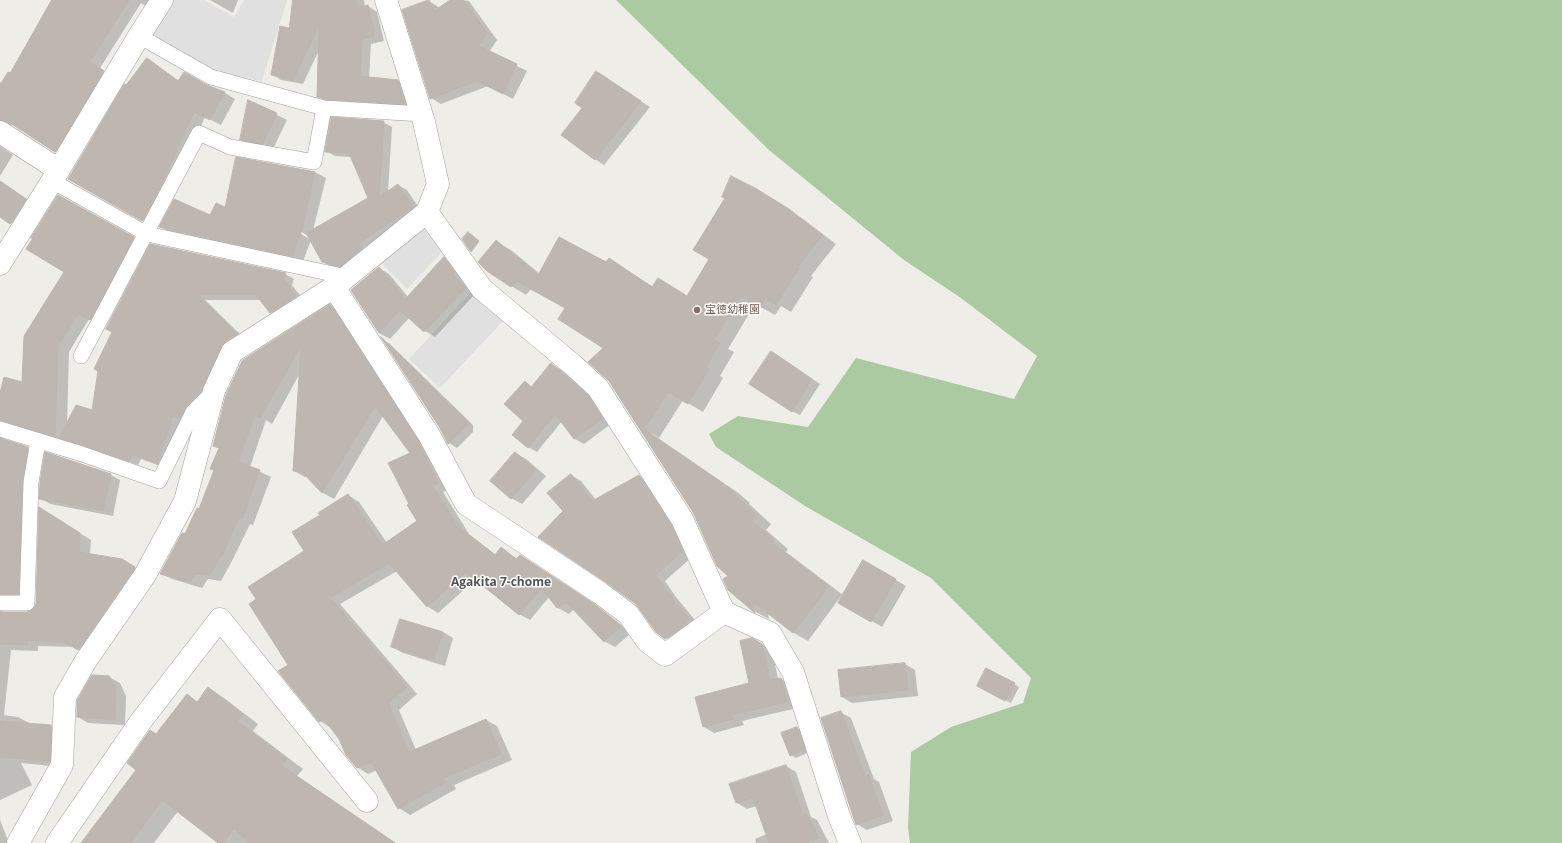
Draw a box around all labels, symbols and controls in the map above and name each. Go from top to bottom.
place label: 宝徳幼稚園 [705,303,760,317]
marker: 宝徳幼稚園 [692,305,702,315]
district label: Agakita 7-chome [451,576,551,590]

